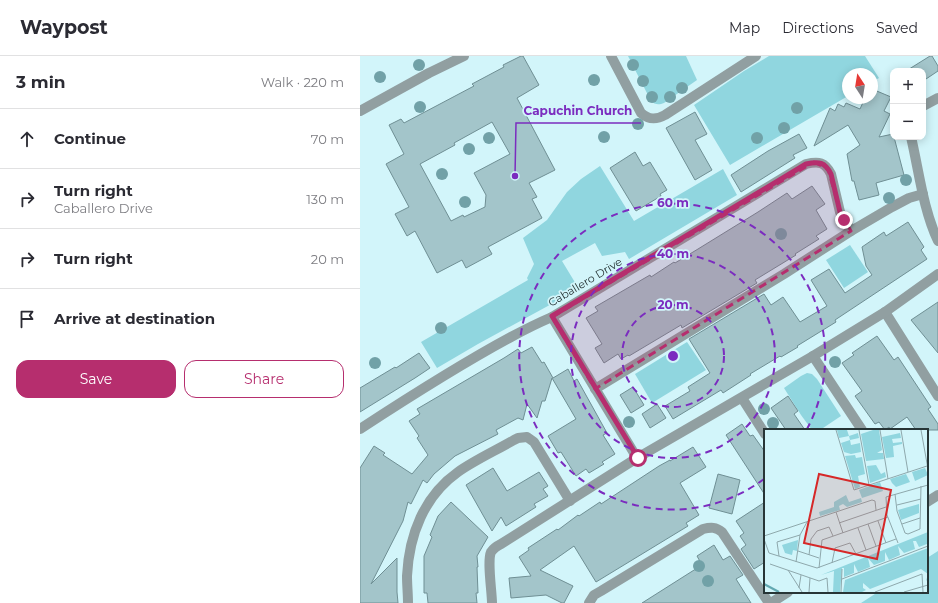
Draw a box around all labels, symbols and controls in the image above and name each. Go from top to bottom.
text: Waypost [20,16,108,39]
text: Map [729,19,760,37]
text: Directions [782,19,854,37]
text: Saved [876,19,918,37]
north arrow [842,68,878,104]
map controls [890,68,926,140]
button: + [890,68,926,104]
text: 3 min [16,72,66,92]
text: Walk · 220 m [261,74,344,90]
callout: Capuchin Church [516,99,641,123]
text: Capuchin Church [524,103,632,118]
button: − [890,104,926,140]
icon: ahead [16,128,38,150]
text: Continue [54,129,126,148]
text: 70 m [311,131,344,147]
text: Turn right [54,181,133,200]
icon: right [16,188,38,210]
text: 130 m [306,191,344,207]
text: 60 m [657,195,689,210]
text: Caballero Drive [54,200,153,216]
route end [835,211,853,229]
text: 40 m [657,246,689,261]
icon: right [16,248,38,270]
text: Turn right [54,249,133,268]
text: 20 m [311,251,344,267]
street label: Caballero Drive [546,254,625,310]
text: 20 m [657,297,689,312]
icon: arrive [16,308,38,330]
text: Arrive at destination [54,309,215,328]
centre of rings [666,349,680,363]
button: Save [16,360,176,398]
button: Share [184,360,344,398]
inset map [764,429,928,593]
route start [629,449,647,467]

